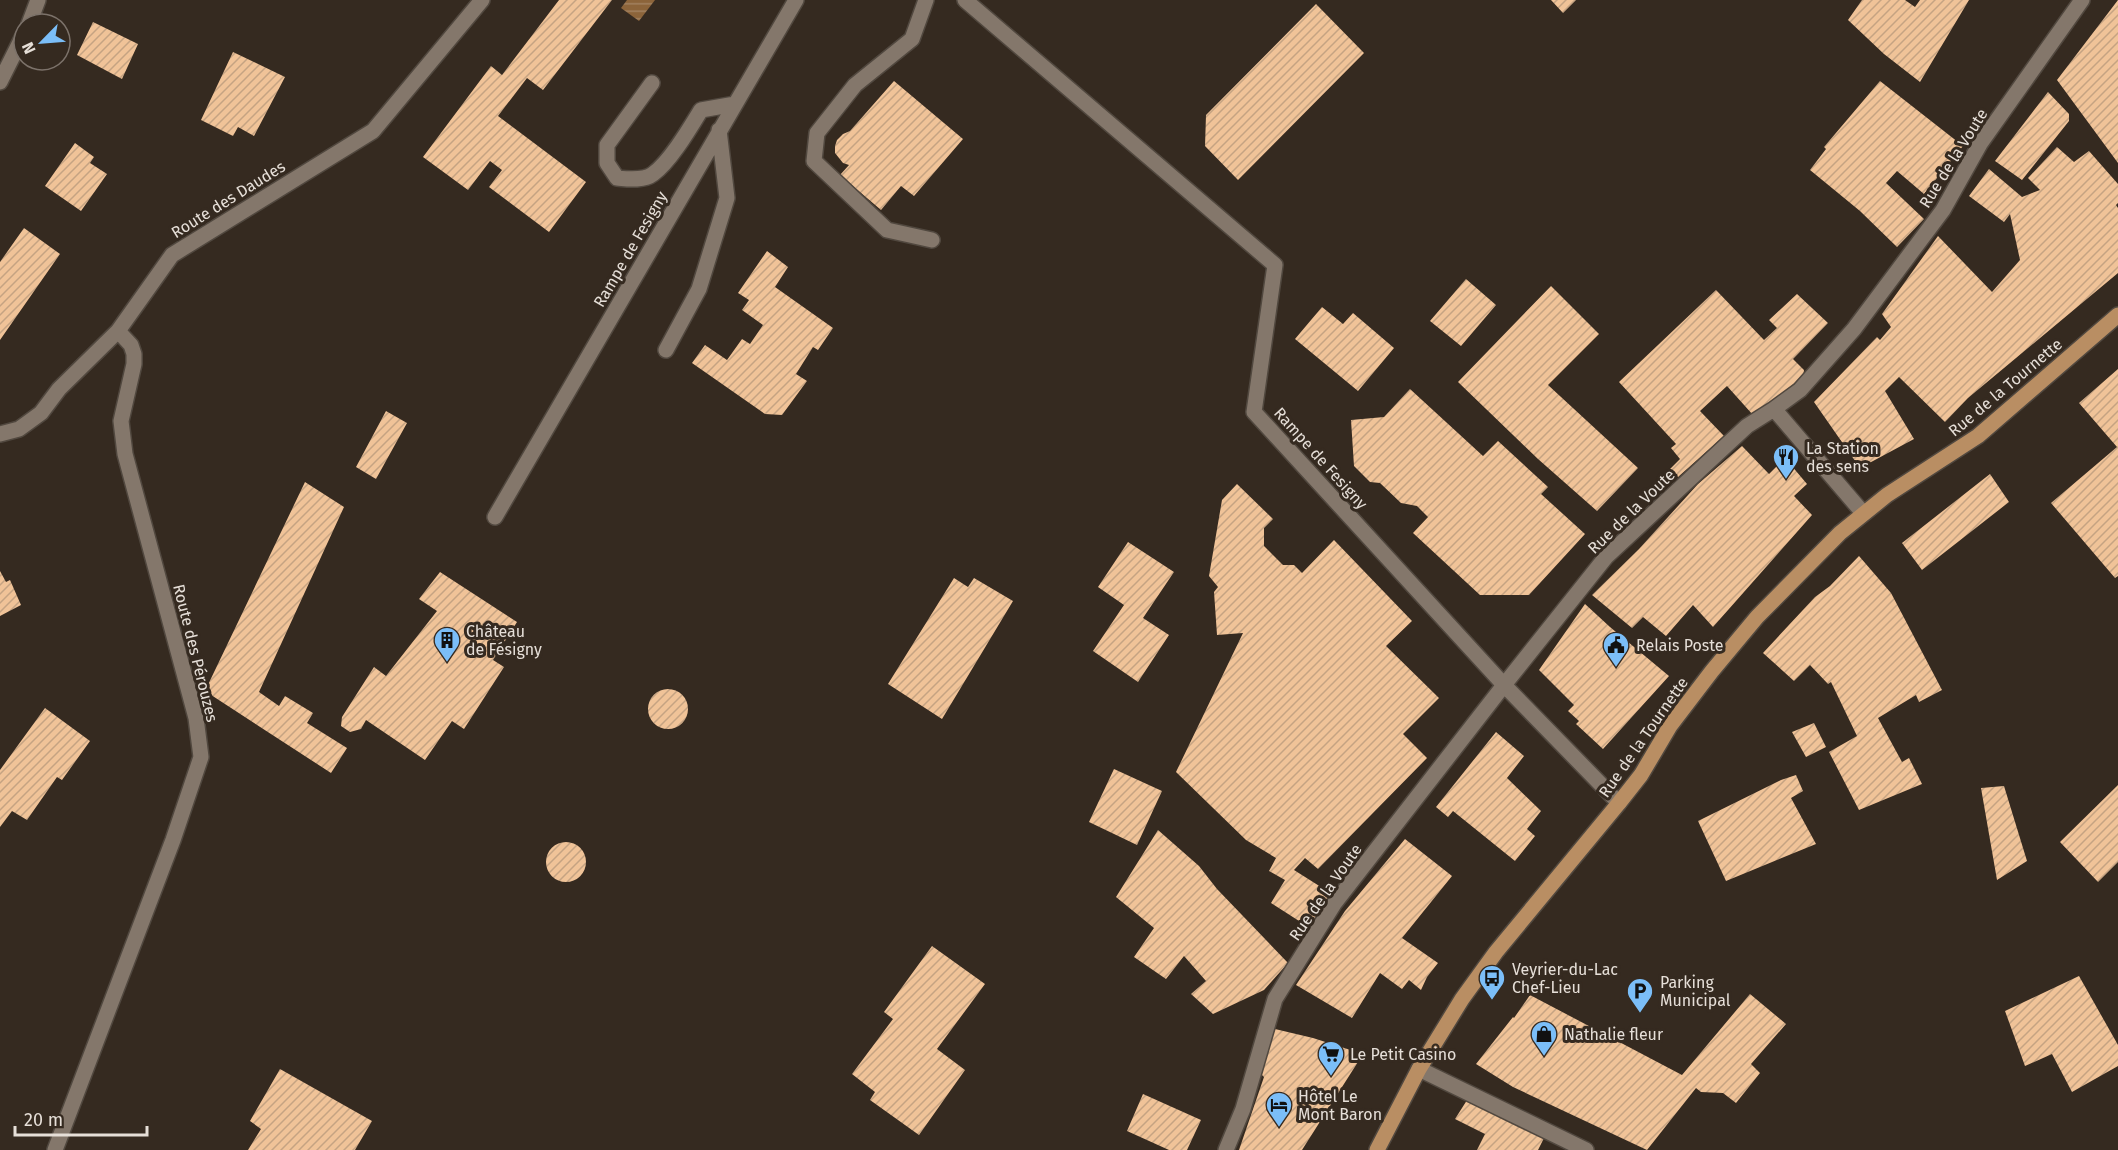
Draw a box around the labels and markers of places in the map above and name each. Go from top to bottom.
place label: La Station des sens [1806,439,1879,476]
restaurant icon: La Station des sens [1771,442,1801,480]
place label: Château de Fésigny [466,622,542,659]
building icon: Château de Fésigny [432,625,462,663]
public building icon: Relais Poste [1601,630,1631,668]
place label: Relais Poste [1636,636,1724,655]
place label: Veyrier-du-Lac Chef-Lieu [1512,960,1618,997]
bus stop icon: Veyrier-du-Lac Chef-Lieu [1477,963,1507,1001]
place label: Parking Municipal [1660,973,1731,1010]
parking icon: Parking Municipal [1625,976,1655,1014]
shop icon: Nathalie fleur [1529,1019,1559,1057]
place label: Nathalie fleur [1564,1025,1664,1044]
supermarket icon: Le Petit Casino [1316,1039,1346,1077]
place label: Le Petit Casino [1350,1045,1456,1064]
place label: Hôtel Le Mont Baron [1298,1087,1382,1124]
hotel icon: Hôtel Le Mont Baron [1264,1090,1294,1128]

